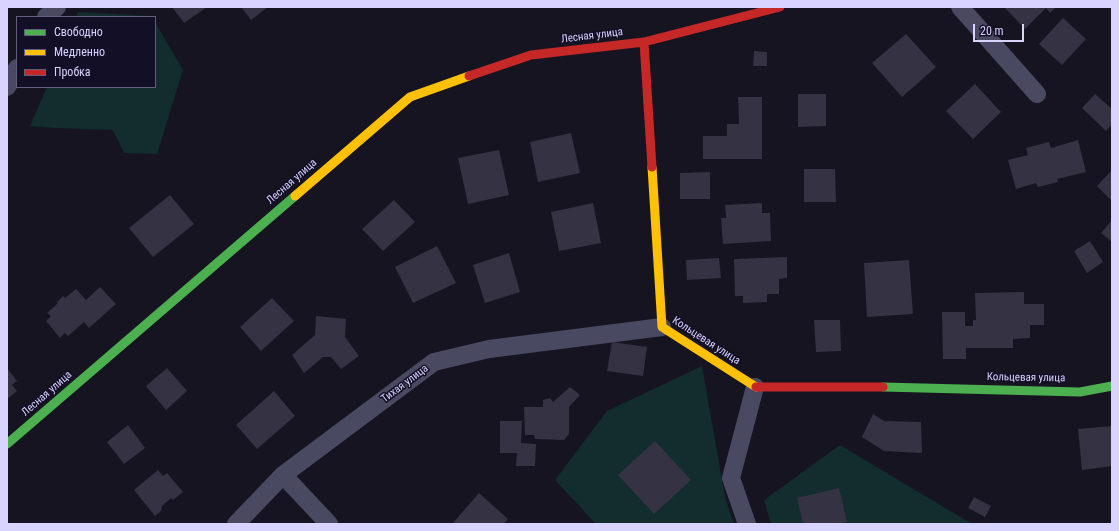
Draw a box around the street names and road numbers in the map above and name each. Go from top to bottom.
street label: Лесная улица [560,26,624,46]
street label: Лесная улица [264,157,320,207]
street label: Кольцевая улица [669,314,743,368]
street label: Тихая улица [379,362,431,406]
street label: Лесная улица [19,369,75,419]
street label: Кольцевая улица [987,371,1065,385]

